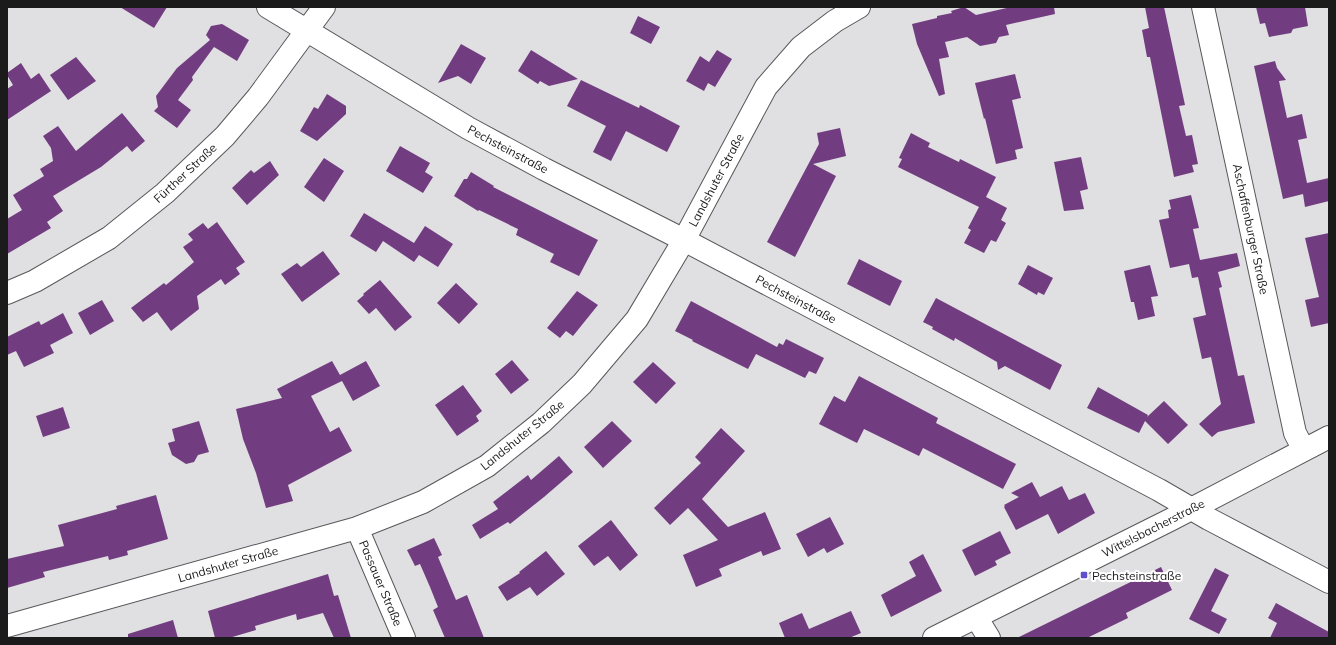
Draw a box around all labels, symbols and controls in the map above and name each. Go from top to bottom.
street label: Pechsteinstraße [465,121,551,177]
street label: Landshuter Straße [685,131,747,229]
street label: Fürther Straße [150,140,220,206]
street label: Aschaffenburger Straße [1230,162,1272,296]
street label: Pechsteinstraße [753,271,839,327]
street label: Landshuter Straße [477,397,567,473]
street label: Wittelsbacherstraße [1099,496,1207,560]
street label: Passauer Straße [356,538,406,628]
street label: Landshuter Straße [176,543,280,585]
place label: Pechsteinstraße [1092,568,1181,583]
marker: Pechsteinstraße [1079,570,1089,580]

